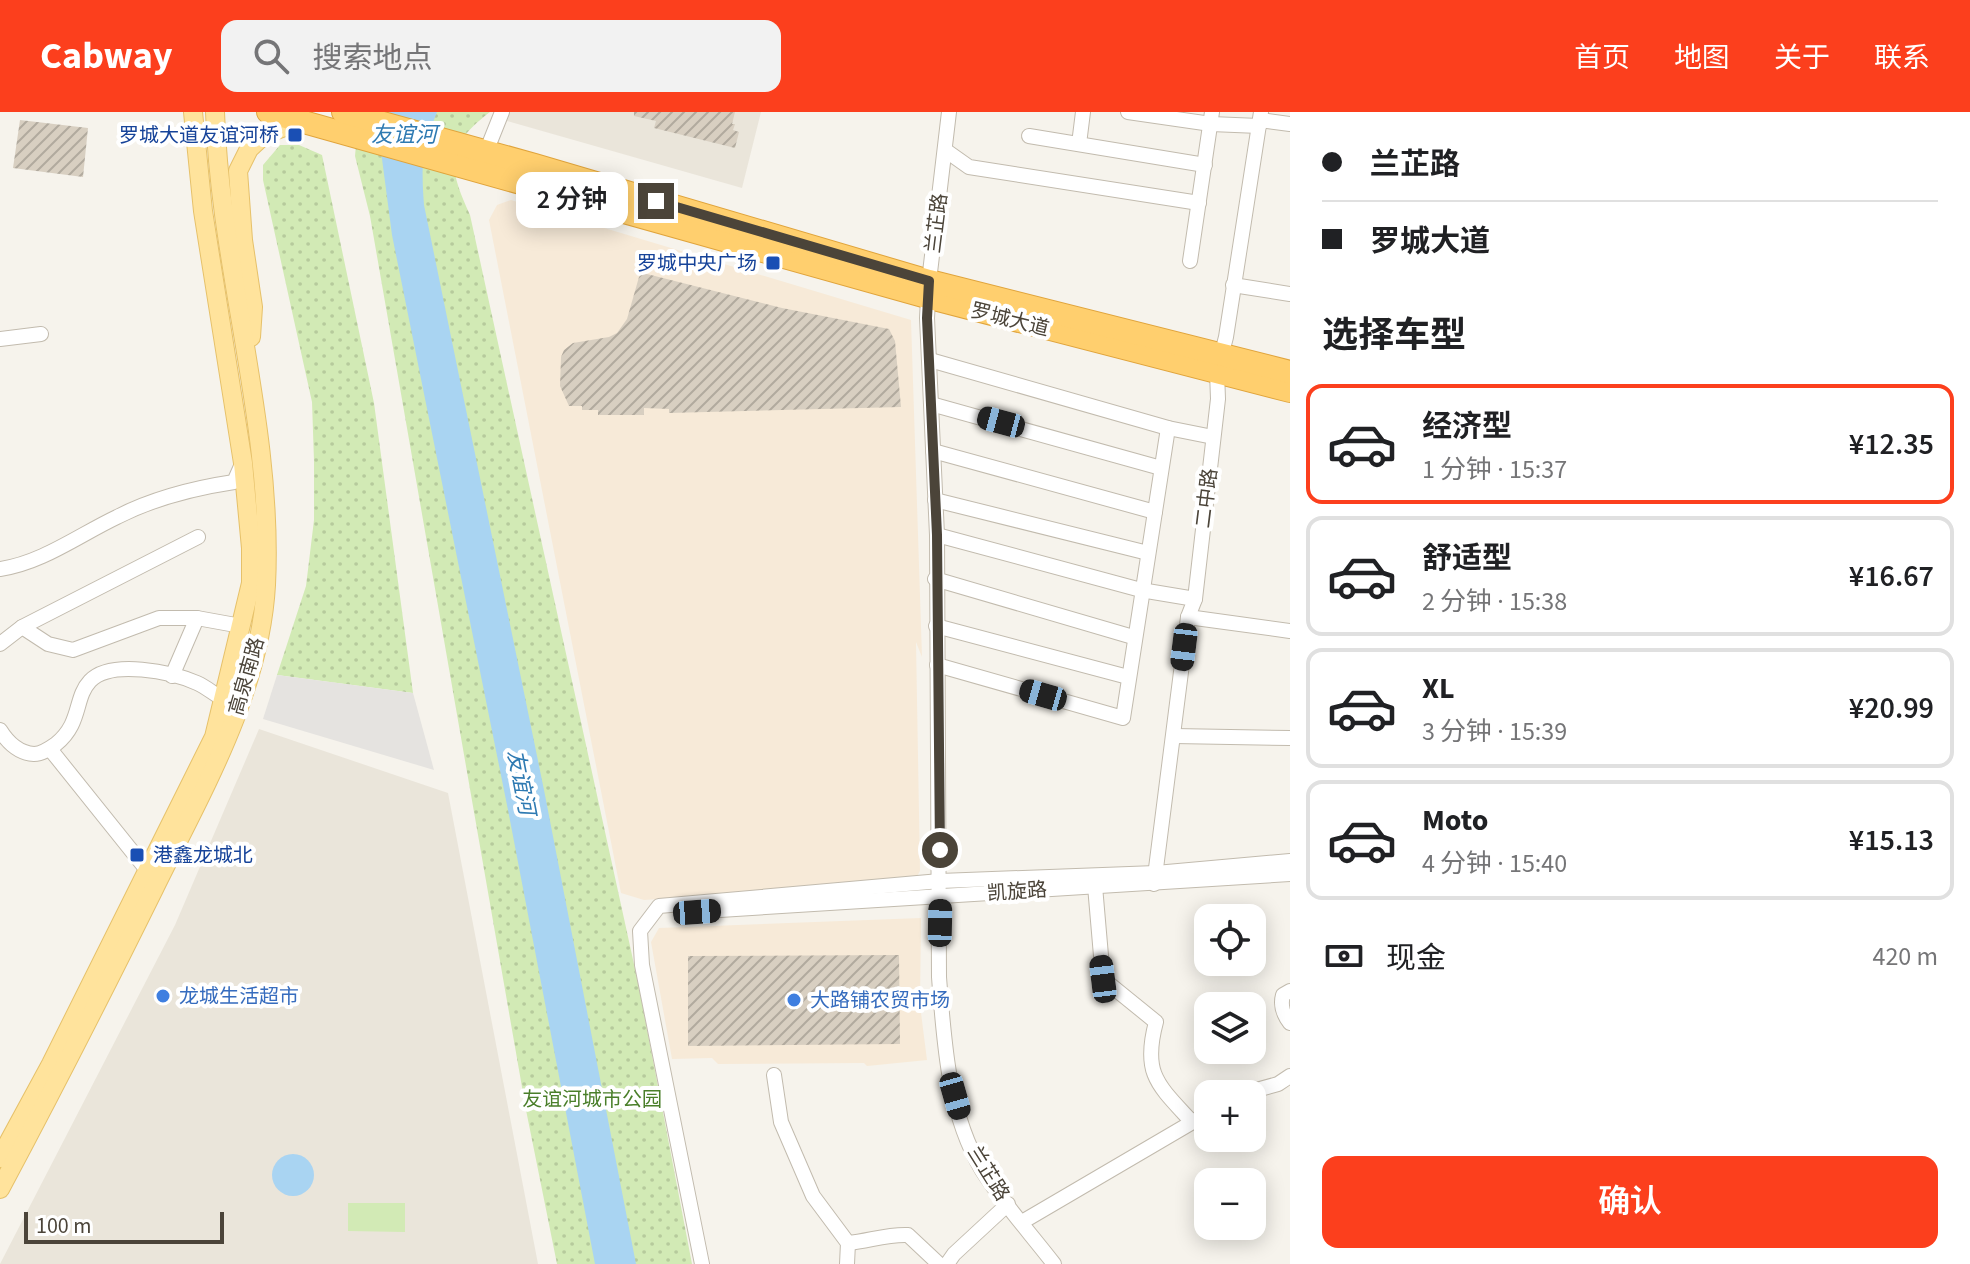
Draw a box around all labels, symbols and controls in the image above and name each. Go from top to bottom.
search box [221,20,781,92]
text: Cabway [40,29,173,83]
icon: search [249,34,293,78]
text: 搜索地点 [313,37,433,80]
text: 首页 [1574,38,1630,78]
text: 地图 [1674,38,1730,78]
text: 关于 [1774,38,1830,78]
text: 联系 [1874,38,1930,78]
water label: 友谊河 [371,119,441,151]
place label: 罗城大道友谊河桥 [119,122,279,150]
marker: 罗城大道友谊河桥 [286,126,304,144]
text: 兰芷路 [1370,143,1460,186]
callout: 2 分钟 [516,173,628,229]
text: 2 分钟 [537,181,607,218]
route end [638,183,674,219]
street label: 兰芷路 [919,192,955,255]
text: 罗城大道 [1370,220,1490,263]
place label: 罗城中央广场 [637,250,757,278]
marker: 罗城中央广场 [764,254,782,272]
street label: 罗城大道 [968,297,1052,343]
text: 选择车型 [1322,310,1466,361]
car [975,404,1027,440]
text: 经济型 [1422,405,1512,448]
icon: car [1326,408,1398,480]
text: ¥12.35 [1849,423,1934,466]
text: 1 分钟 · 15:37 [1422,451,1567,488]
street label: 二中路 [1189,467,1225,530]
text: 舒适型 [1422,537,1512,580]
icon: car [1326,540,1398,612]
text: ¥16.67 [1849,555,1934,598]
text: 2 分钟 · 15:38 [1422,583,1567,620]
car [1169,622,1199,672]
street label: 高泉南路 [222,634,271,719]
text: XL [1422,667,1455,710]
icon: car [1326,672,1398,744]
car [1017,677,1069,713]
text: ¥20.99 [1849,687,1934,730]
text: 3 分钟 · 15:39 [1422,713,1567,750]
water label: 友谊河 [499,747,544,822]
text: Moto [1422,799,1488,842]
icon: car [1326,804,1398,876]
text: ¥15.13 [1849,819,1934,862]
route start [922,832,958,868]
place label: 港鑫龙城北 [153,842,253,870]
text: 4 分钟 · 15:40 [1422,845,1567,882]
marker: 港鑫龙城北 [128,846,146,864]
street label: 凯旋路 [986,876,1048,908]
car [672,898,722,926]
car [928,899,952,947]
map controls [1194,904,1266,1240]
button: locate [1194,904,1266,976]
icon: cash [1322,934,1366,978]
text: 现金 [1386,937,1446,980]
text: 420 m [1872,938,1938,975]
car [1088,954,1118,1004]
place label: 龙城生活超市 [179,983,299,1011]
marker: 龙城生活超市 [154,987,172,1005]
place label: 大路铺农贸市场 [810,987,950,1015]
marker: 大路铺农贸市场 [785,991,803,1009]
button: layers [1194,992,1266,1064]
car [937,1070,973,1122]
button: + [1194,1080,1266,1152]
park label: 友谊河城市公园 [522,1086,662,1114]
street label: 兰芷路 [960,1141,1016,1206]
button: 确认 [1322,1156,1938,1248]
button: − [1194,1168,1266,1240]
scale bar [24,1208,224,1244]
text: 100 m [36,1210,91,1242]

